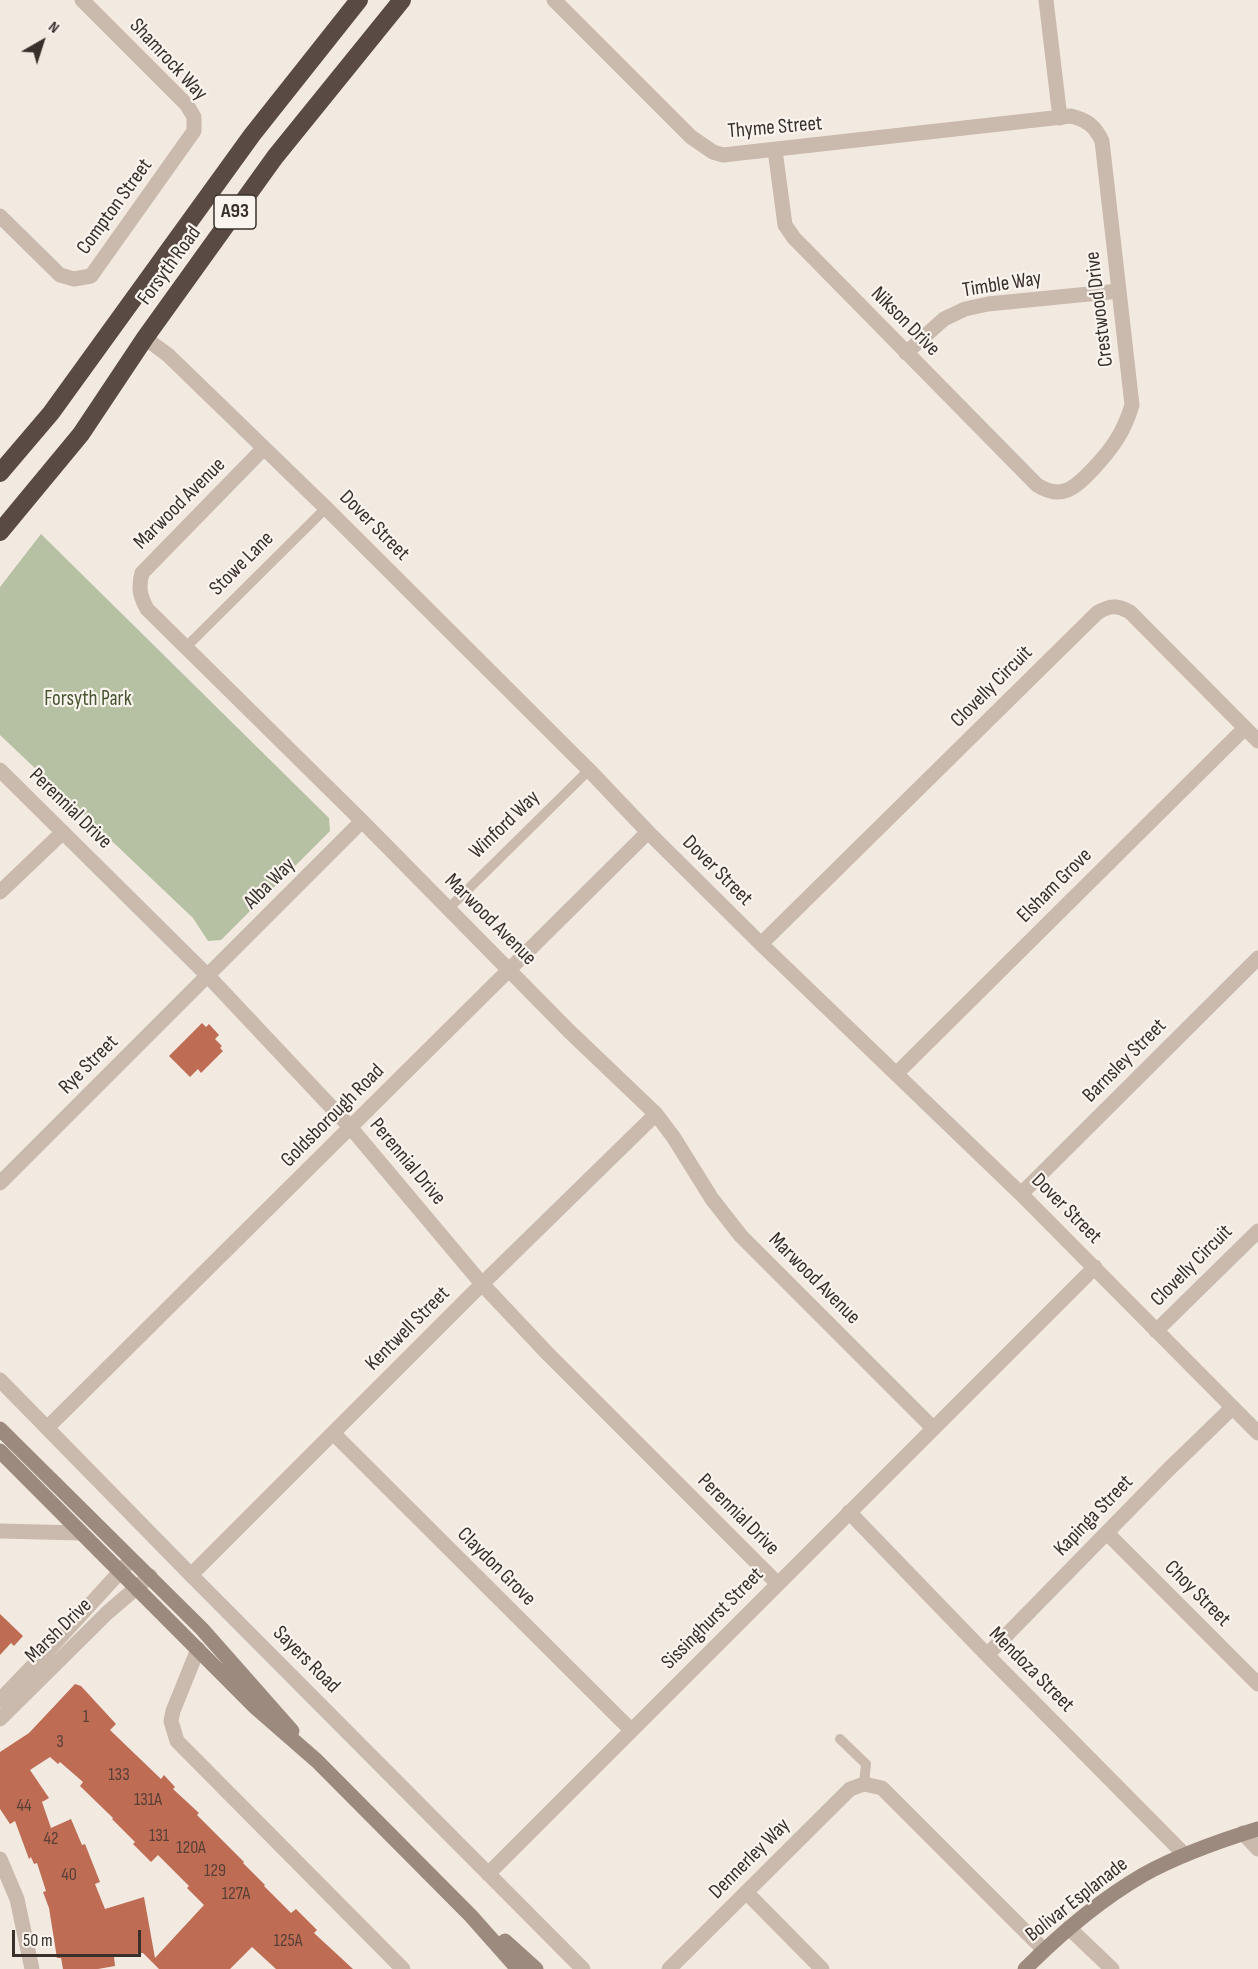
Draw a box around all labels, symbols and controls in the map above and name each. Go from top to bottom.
north arrow [12,12,72,72]
street label: Shamrock Way [124,14,212,106]
text: N [44,18,63,38]
street label: Thyme Street [727,111,823,145]
street label: Compton Street [72,154,158,260]
road number: A93 [214,195,256,229]
street label: Forsyth Road [133,222,207,310]
street label: Crestwood Drive [1080,250,1120,368]
street label: Timble Way [961,266,1043,304]
street label: Nikson Drive [865,282,945,362]
street label: Marwood Avenue [129,453,231,555]
street label: Dover Street [334,486,414,566]
street label: Stowe Lane [205,527,279,601]
street label: Clovelly Circuit [946,641,1038,733]
park label: Forsyth Park [44,687,132,713]
street label: Perennial Drive [23,763,117,855]
street label: Winford Way [465,785,545,865]
street label: Dover Street [677,831,757,911]
street label: Elsham Grove [1012,843,1098,929]
street label: Alba Way [239,853,301,915]
street label: Marwood Avenue [439,869,541,971]
street label: Barnsley Street [1078,1014,1172,1108]
street label: Rye Street [54,1030,124,1100]
street label: Goldsborough Road [276,1059,390,1173]
street label: Perennial Drive [364,1114,450,1210]
street label: Dover Street [1026,1169,1106,1249]
street label: Clovelly Circuit [1146,1220,1238,1312]
street label: Marwood Avenue [763,1228,865,1330]
street label: Kentwell Street [361,1282,455,1376]
street label: Perennial Drive [692,1469,784,1561]
street label: Kapinga Street [1049,1470,1139,1562]
street label: Claydon Grove [451,1522,541,1612]
street label: Choy Street [1159,1556,1235,1632]
street label: Sissinghurst Street [657,1563,769,1675]
street label: Marsh Drive [20,1593,98,1669]
street label: Sayers Road [267,1621,345,1699]
street label: Mendoza Street [983,1622,1079,1718]
house number: 1 [83,1706,89,1728]
house number: 3 [56,1731,64,1753]
house number: 133 [108,1764,130,1786]
house number: 131A [134,1789,162,1811]
house number: 44 [16,1795,32,1817]
street label: Dennerley Way [704,1813,796,1905]
house number: 131 [149,1825,169,1847]
house number: 42 [43,1828,59,1850]
house number: 120A [176,1837,206,1859]
street label: Bolivar Esplanade [1021,1852,1133,1948]
house number: 129 [204,1860,226,1882]
house number: 40 [61,1864,77,1886]
house number: 127A [222,1883,250,1905]
scale bar [15,1918,144,1956]
text: 50 m [23,1930,53,1951]
house number: 125A [274,1930,302,1952]

